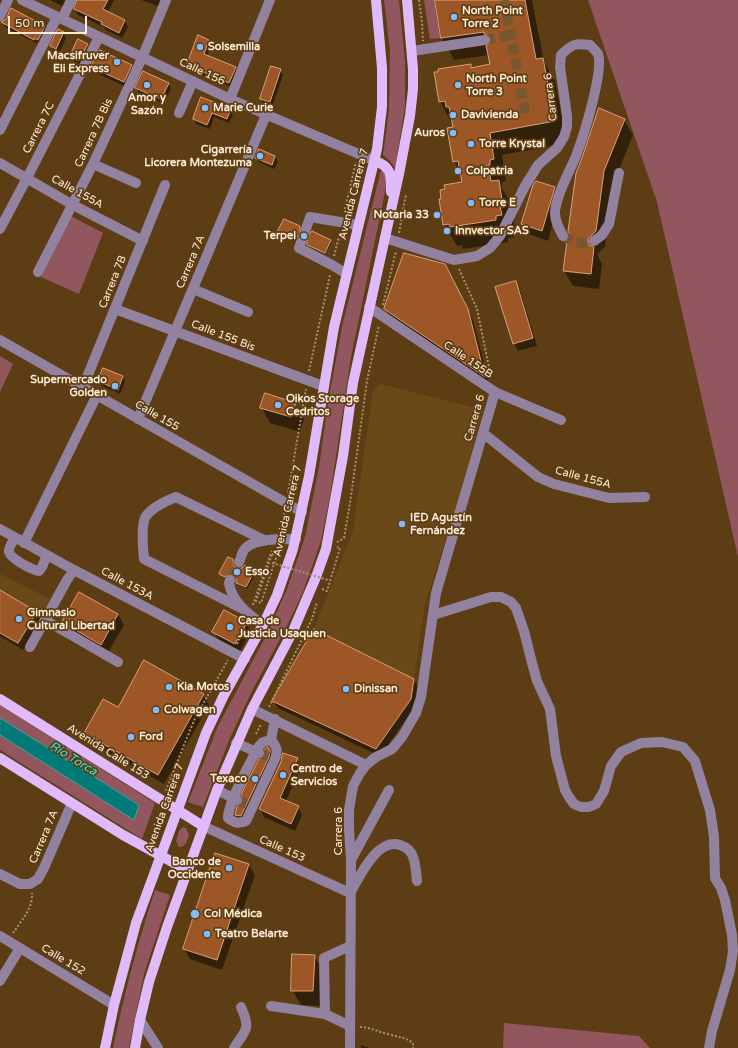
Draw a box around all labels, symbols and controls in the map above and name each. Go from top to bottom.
place label: North Point Torre 2 [462,4,523,30]
scale bar [10,8,89,34]
marker: North Point Torre 2 [449,12,459,22]
text: 50 m [15,16,44,30]
place label: Solsemilla [208,40,260,54]
marker: Solsemilla [195,42,205,52]
place label: Macsifruver Eli Express [47,49,109,75]
street label: Calle 156 [177,56,227,88]
marker: Macsifruver Eli Express [112,57,122,67]
place label: North Point Torre 3 [466,72,527,98]
street label: Carrera 6 [541,72,561,122]
marker: Amor y Sazón [142,80,152,90]
marker: North Point Torre 3 [453,80,463,90]
place label: Amor y Sazón [128,91,166,117]
street label: Carrera 7B Bis [72,96,116,170]
street label: Carrera 7C [20,100,58,156]
place label: Marie Curie [213,101,273,115]
marker: Marie Curie [200,103,210,113]
place label: Davivienda [461,108,518,122]
marker: Davivienda [448,110,458,120]
place label: Auros [414,126,445,140]
marker: Auros [448,128,458,138]
place label: Torre Krystal [479,137,545,151]
marker: Torre Krystal [466,139,476,149]
place label: Cigarrería Licorera Montezuma [144,143,252,169]
street label: Avenida Carrera 7 [336,147,372,241]
marker: Cigarrería Licorera Montezuma [255,151,265,161]
place label: Colpatria [466,164,513,178]
marker: Colpatria [453,166,463,176]
street label: Calle 155A [49,172,105,212]
place label: Torre E [479,196,516,210]
marker: Torre E [466,198,476,208]
place label: Notaria 33 [373,208,429,222]
marker: Notaria 33 [432,210,442,220]
place label: Innvector SAS [455,224,529,238]
marker: Innvector SAS [442,226,452,236]
place label: Terpel [264,229,296,243]
marker: Terpel [299,231,309,241]
street label: Carrera 7A [174,233,208,291]
street label: Carrera 7B [96,254,130,310]
street label: Calle 155 Bis [189,318,257,354]
street label: Calle 155B [441,339,495,381]
place label: Supermercado Golden [30,373,107,399]
marker: Supermercado Golden [110,381,120,391]
place label: Oikos Storage Cedritos [286,392,359,418]
street label: Carrera 6 [462,393,488,443]
street label: Calle 155 [132,398,182,434]
marker: Oikos Storage Cedritos [273,400,283,410]
street label: Avenida Carrera 7 [271,464,305,558]
street label: Calle 155A [554,464,612,492]
place label: IED Agustín Fernández [410,511,472,537]
marker: IED Agustín Fernández [397,519,407,529]
street label: Calle 153A [99,565,155,603]
place label: Esso [245,565,269,579]
marker: Esso [232,567,242,577]
place label: Gimnasio Cultural Libertad [27,606,115,632]
marker: Gimnasio Cultural Libertad [14,614,24,624]
place label: Casa de Justicia Usaquen [238,614,326,640]
marker: Casa de Justicia Usaquen [225,622,235,632]
place label: Kia Motos [177,680,229,694]
marker: Kia Motos [164,682,174,692]
place label: Dinissan [354,682,398,696]
marker: Dinissan [341,684,351,694]
place label: Colwagen [164,703,216,717]
marker: Colwagen [151,705,161,715]
street label: Avenida Calle 153 [65,721,151,783]
place label: Ford [139,730,163,744]
marker: Ford [126,732,136,742]
water label: Río Torca [47,739,99,779]
street label: Avenida Carrera 7 [143,762,187,854]
place label: Centro de Servicios [291,762,342,788]
marker: Centro de Servicios [278,770,288,780]
place label: Texaco [210,772,247,786]
marker: Texaco [250,774,260,784]
street label: Carrera 6 [332,807,346,855]
street label: Carrera 7A [27,808,61,866]
street label: Calle 153 [257,833,307,865]
place label: Banco de Occidente [168,855,221,881]
marker: Banco de Occidente [224,863,234,873]
place label: Col Médica [204,907,262,921]
marker: Col Médica [189,908,201,920]
place label: Teatro Belarte [215,927,288,941]
marker: Teatro Belarte [202,929,212,939]
street label: Calle 152 [39,942,87,978]

